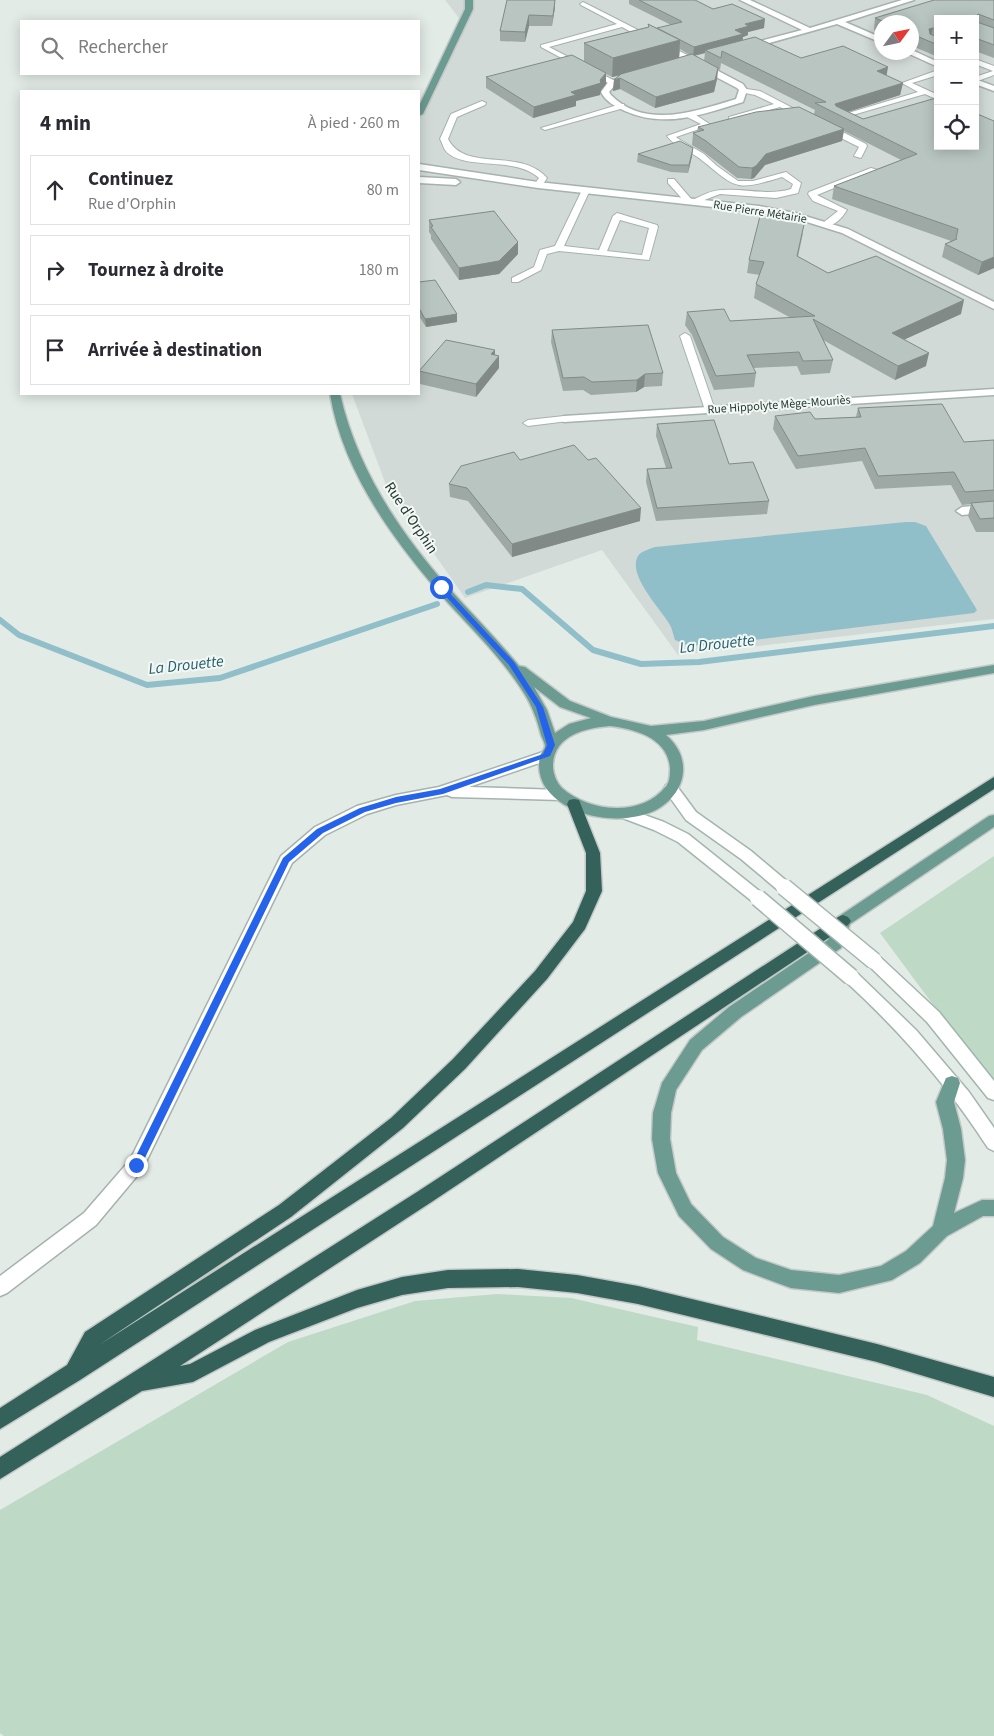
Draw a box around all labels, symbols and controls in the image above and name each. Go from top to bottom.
north arrow [874,15,919,60]
map controls [934,15,979,150]
button: + [934,15,979,60]
search box [20,20,420,75]
icon: search [38,34,66,62]
text: Rechercher [78,34,168,61]
button: − [934,60,979,105]
button: locate [934,105,979,150]
text: 4 min [40,108,91,138]
text: À pied · 260 m [308,112,400,134]
text: Continuez [88,166,173,193]
icon: ahead [41,176,69,204]
text: 80 m [367,179,399,201]
text: Rue d'Orphin [88,193,176,215]
street label: Rue Pierre Métairie [712,196,808,228]
icon: right [41,256,69,284]
text: Tournez à droite [88,257,224,284]
text: 180 m [359,259,399,281]
icon: arrive [41,336,69,364]
text: Arrivée à destination [88,337,262,364]
street label: Rue Hippolyte Mège-Mouriès [707,392,851,418]
street label: Rue d'Orphin [379,478,443,558]
route start [430,576,453,599]
water label: La Drouette [678,629,756,659]
water label: La Drouette [147,650,225,680]
route end [125,1154,148,1177]

